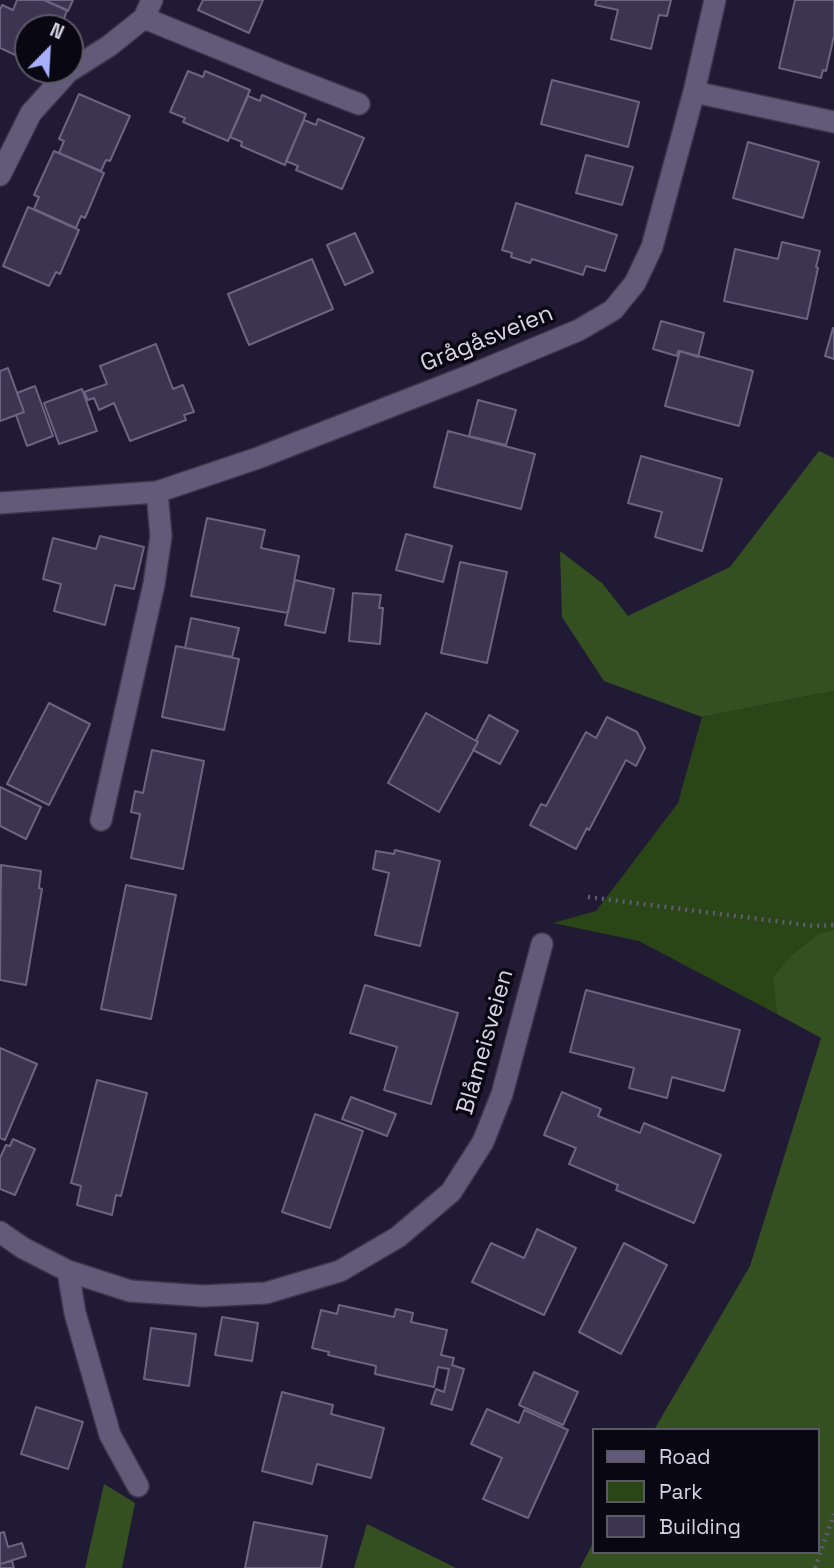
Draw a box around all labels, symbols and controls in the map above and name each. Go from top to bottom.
north arrow [14,14,84,84]
text: N [46,17,68,45]
street label: Grågåsveien [416,299,558,379]
street label: Blåmeisveien [451,966,521,1118]
legend [592,1428,820,1554]
text: Road [659,1443,711,1470]
text: Park [659,1478,703,1505]
text: Building [659,1513,741,1540]

